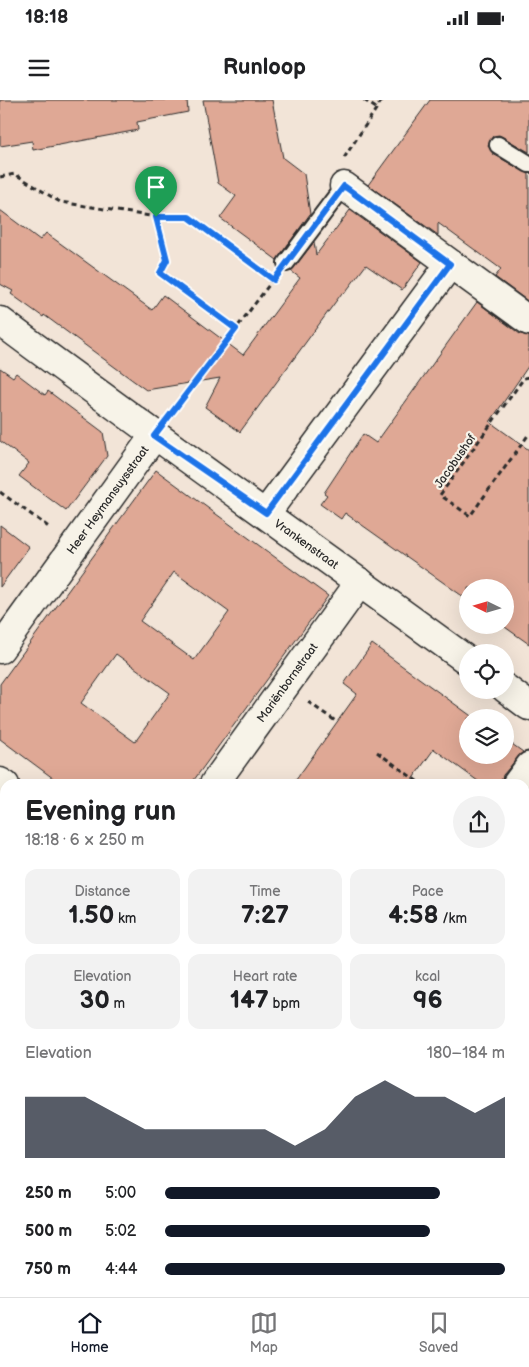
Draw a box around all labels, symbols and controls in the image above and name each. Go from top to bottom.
text: 18:18 [25,6,68,29]
icon: menu [25,54,53,82]
text: Runloop [223,54,306,81]
icon: search [476,54,504,82]
pin [135,166,177,217]
icon: arrive [142,173,170,201]
street label: Jacobushof [431,431,480,491]
street label: Heer Heymansuysstraat [64,443,153,557]
street label: Vrankenstraat [271,516,341,573]
north arrow [459,579,514,634]
map controls [459,579,514,764]
street label: Mariënbornstraat [254,640,321,726]
button: locate [459,644,514,699]
button: layers [459,709,514,764]
text: Evening run [25,795,176,828]
button: share [453,796,505,848]
text: 18:18 · 6 × 250 m [25,831,144,850]
text: Distance [74,883,130,900]
text: Time [249,883,281,900]
text: Pace [412,883,444,900]
text: 1.50 [68,900,114,931]
text: 7:27 [241,900,289,931]
text: 4:58 [388,900,438,931]
text: km [114,910,136,927]
text: /km [438,910,467,927]
text: Elevation [73,968,132,985]
text: Heart rate [233,968,297,985]
text: kcal [415,968,440,985]
text: 30 [80,985,110,1016]
text: 147 [230,985,269,1016]
text: 96 [413,985,443,1016]
text: m [110,995,125,1012]
text: bpm [269,995,300,1012]
text: Elevation [25,1044,92,1063]
text: 180–184 m [427,1044,505,1063]
text: 250 m [25,1184,72,1203]
text: 5:00 [105,1184,136,1203]
text: 500 m [25,1222,72,1241]
text: 5:02 [105,1222,136,1241]
text: 750 m [25,1260,71,1279]
text: 4:44 [105,1260,138,1279]
tab: Home [71,1309,109,1356]
tab: Map [250,1309,278,1356]
tab: Saved [419,1309,458,1356]

